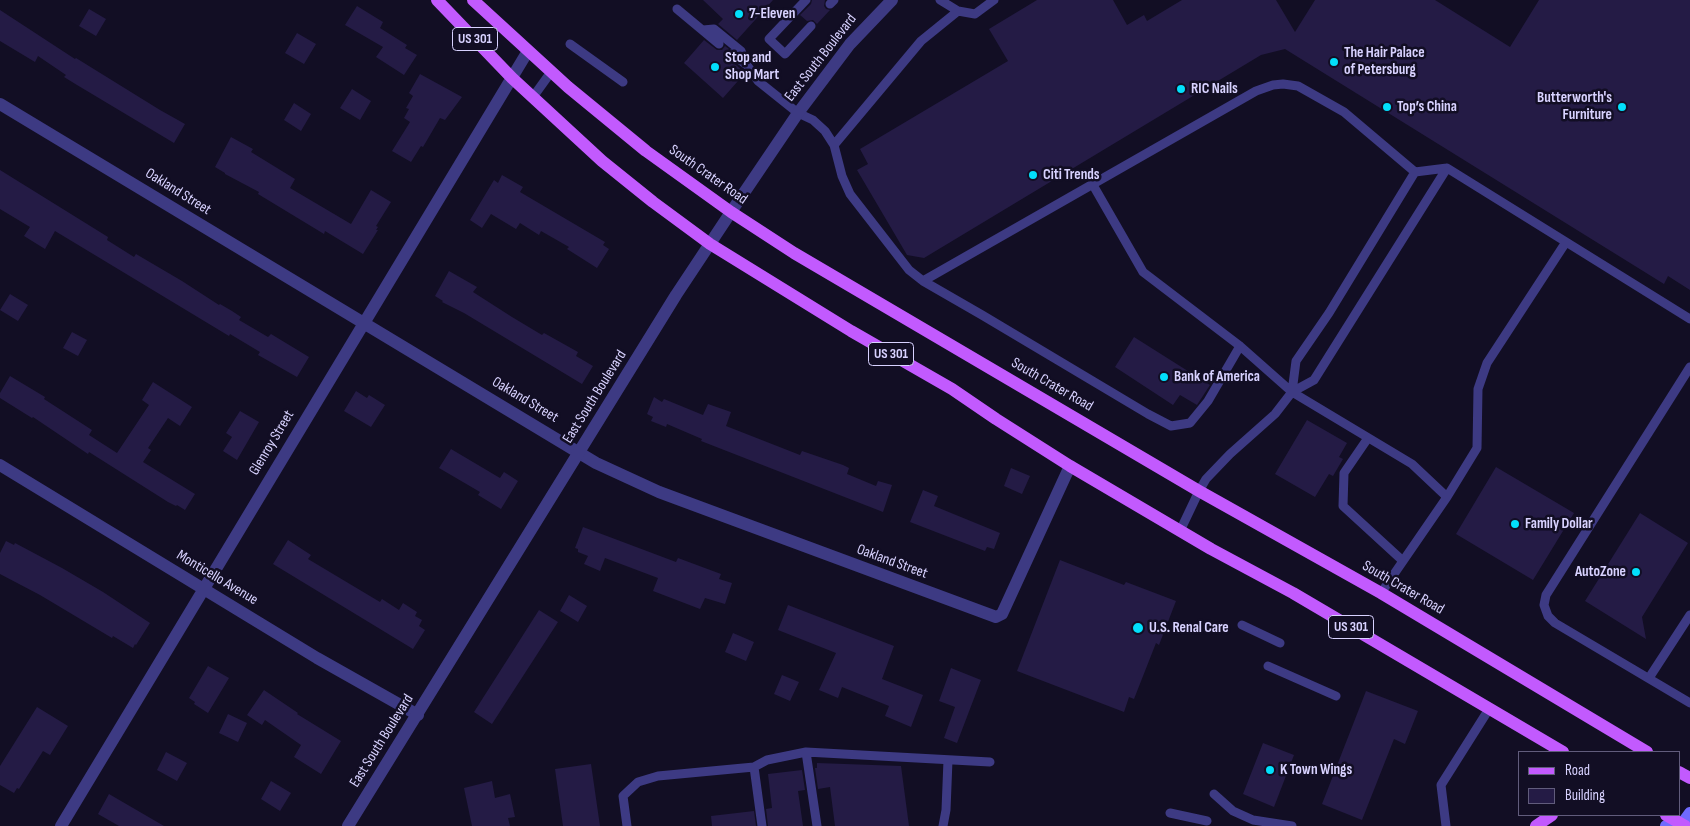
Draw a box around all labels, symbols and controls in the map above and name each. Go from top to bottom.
place label: 7-Eleven [749,5,796,23]
marker: 7-Eleven [733,8,745,20]
street label: East South Boulevard [781,11,861,105]
road number: US 301 [452,28,498,50]
place label: The Hair Palace of Petersburg [1344,44,1425,79]
place label: Stop and Shop Mart [725,49,779,84]
marker: The Hair Palace of Petersburg [1328,56,1340,68]
marker: Stop and Shop Mart [709,61,721,73]
place label: RIC Nails [1191,80,1238,98]
marker: RIC Nails [1175,83,1187,95]
place label: Butterworth's Furniture [1537,89,1612,124]
place label: Top’s China [1397,98,1457,116]
marker: Top’s China [1381,101,1393,113]
marker: Butterworth's Furniture [1616,101,1628,113]
street label: South Crater Road [665,141,751,209]
street label: Oakland Street [142,165,214,219]
place label: Citi Trends [1043,166,1100,184]
marker: Citi Trends [1027,169,1039,181]
road number: US 301 [868,342,914,366]
street label: East South Boulevard [559,347,631,447]
street label: South Crater Road [1008,354,1096,416]
place label: Bank of America [1174,368,1260,386]
marker: Bank of America [1158,371,1170,383]
street label: Oakland Street [489,373,561,427]
street label: Glenroy Street [246,407,298,479]
place label: Family Dollar [1525,515,1593,533]
marker: Family Dollar [1509,518,1521,530]
street label: Oakland Street [854,541,930,583]
street label: Monticello Avenue [173,547,261,609]
street label: South Crater Road [1359,557,1447,619]
place label: AutoZone [1575,563,1626,581]
marker: AutoZone [1630,566,1642,578]
road number: US 301 [1328,616,1374,638]
place label: U.S. Renal Care [1149,619,1229,637]
marker: U.S. Renal Care [1131,621,1145,635]
street label: East South Boulevard [346,691,418,791]
legend [1518,751,1680,816]
place label: K Town Wings [1280,761,1352,779]
text: Road [1565,761,1590,780]
marker: K Town Wings [1264,764,1276,776]
text: Building [1565,786,1605,805]

